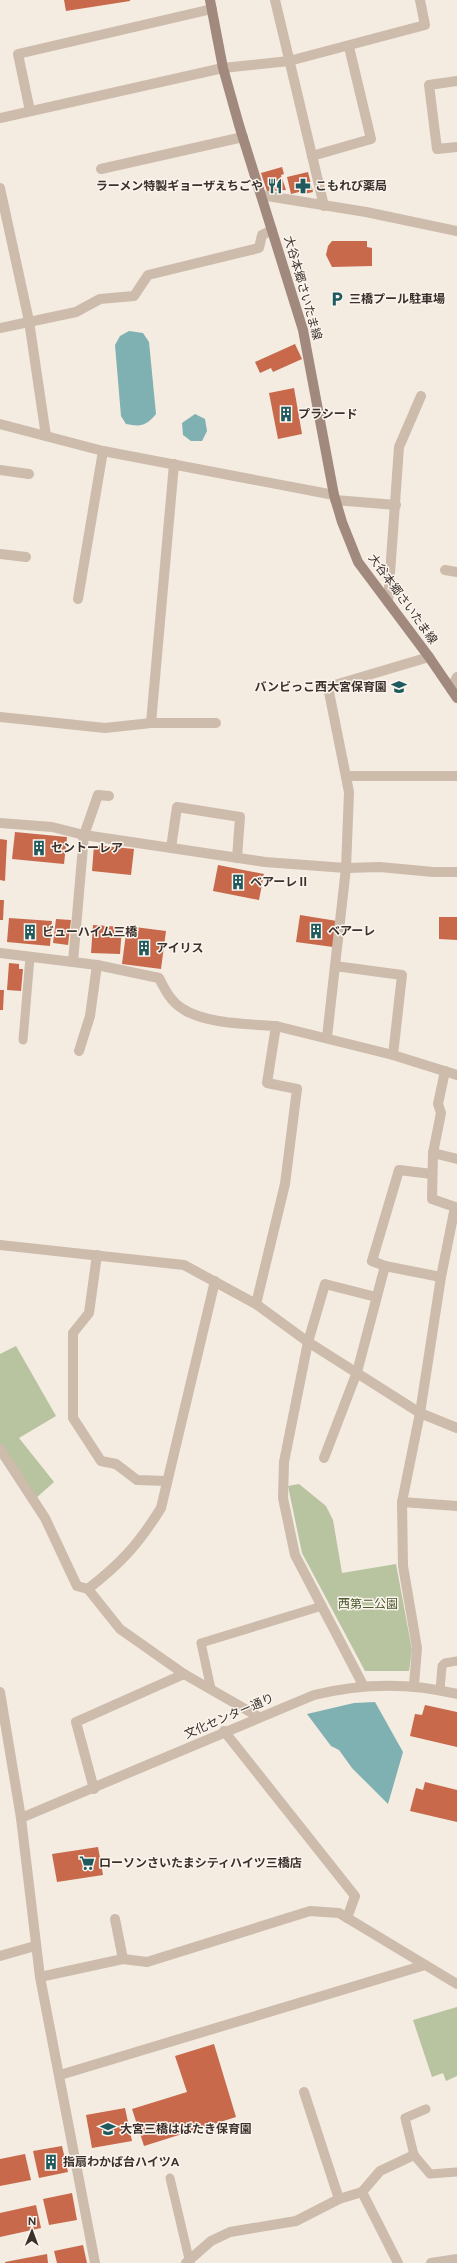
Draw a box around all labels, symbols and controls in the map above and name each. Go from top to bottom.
restaurant icon: ラーメン特製ギョーザえちごや [266,177,284,195]
pharmacy icon: こもれび薬局 [294,177,312,195]
place label: ラーメン特製ギョーザえちごや [96,179,263,193]
place label: こもれび薬局 [315,179,387,193]
street label: 大谷本郷さいたま線 [281,234,325,342]
parking icon: 三橋プール駐車場 [328,290,346,308]
place label: 三橋プール駐車場 [349,292,445,306]
building icon: プラシード [277,405,295,423]
place label: プラシード [298,407,358,421]
street label: 大谷本郷さいたま線 [366,551,440,647]
school or university icon: バンビっこ西大宮保育園 [390,678,408,696]
place label: バンビっこ西大宮保育園 [254,680,387,694]
building icon: セントーレア [30,839,48,857]
place label: セントーレア [51,841,123,855]
building icon: ベアーレⅡ [229,873,247,891]
place label: ベアーレⅡ [250,875,309,889]
building icon: ベアーレ [307,922,325,940]
building icon: ビューハイム三橋 [21,923,39,941]
place label: ベアーレ [328,924,375,938]
place label: ビューハイム三橋 [42,925,138,939]
building icon: アイリス [135,939,153,957]
place label: アイリス [156,941,203,955]
park label: 西第二公園 [338,1597,398,1611]
street label: 文化センター通り [182,1691,276,1741]
supermarket icon: ローソンさいたまシティハイツ三橋店 [78,1854,96,1872]
place label: ローソンさいたまシティハイツ三橋店 [99,1856,302,1870]
school or university icon: 大宮三橋はばたき保育園 [99,2120,117,2138]
place label: 大宮三橋はばたき保育園 [120,2122,252,2136]
building icon: 指扇わかば台ハイツA [42,2153,60,2171]
place label: 指扇わかば台ハイツA [63,2155,180,2169]
north arrow [12,2211,52,2251]
text: N [28,2215,37,2228]

